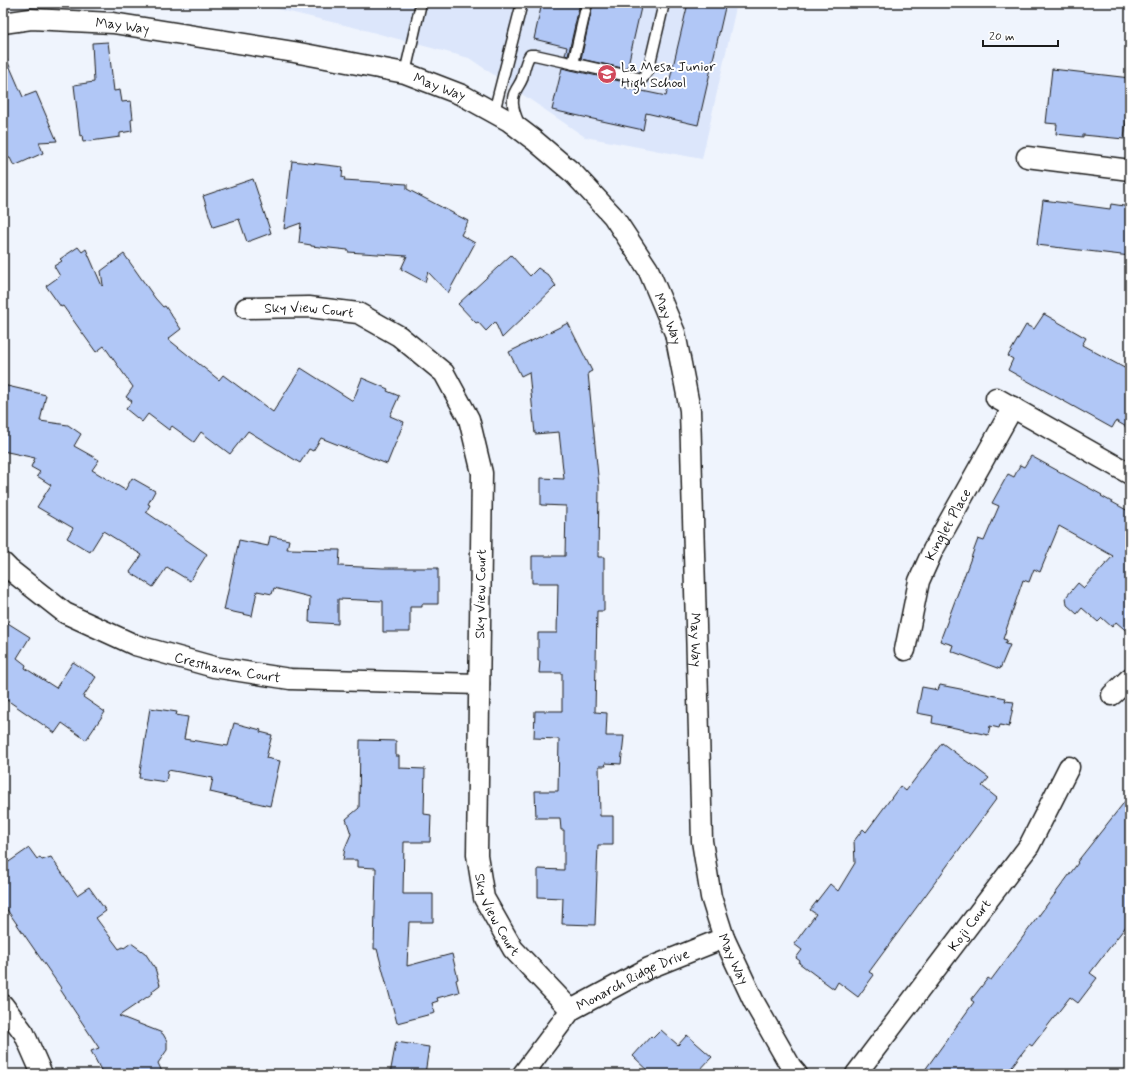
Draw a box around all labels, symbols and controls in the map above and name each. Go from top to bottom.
street label: May Way [95,14,151,39]
scale bar [983,22,1058,48]
text: 20 m [989,29,1015,45]
place label: La Mesa Junior High School [621,58,716,94]
school or university icon: La Mesa Junior High School [596,63,618,85]
street label: May Way [411,69,469,105]
street label: May Way [649,290,685,346]
street label: Sky View Court [264,299,354,322]
street label: Kinglet Place [921,486,976,563]
street label: Sky View Court [471,549,491,639]
street label: May Way [686,612,705,667]
street label: Cresthaven Court [172,648,282,687]
street label: Sky View Court [470,872,523,960]
street label: Koji Court [944,896,995,955]
street label: May Way [713,931,753,988]
street label: Monarch Ridge Drive [573,945,692,1015]

